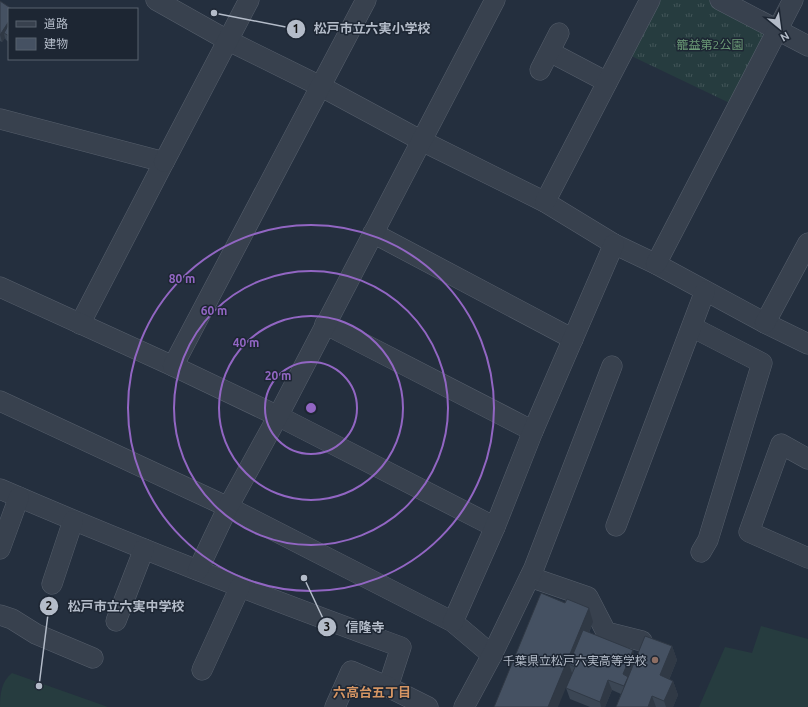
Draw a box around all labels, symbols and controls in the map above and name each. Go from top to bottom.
legend [8,8,138,60]
north arrow [760,8,800,48]
callout: 松戸市立六実小学校 [286,16,439,41]
text: 道路 [44,17,68,30]
text: 松戸市立六実小学校 [313,21,431,35]
text: 1 [293,22,299,35]
text: N [778,30,791,44]
text: 建物 [44,37,68,50]
park label: 籠益第2公園 [677,38,743,51]
text: 80 m [169,272,195,285]
text: 60 m [201,304,227,317]
text: 40 m [233,336,259,349]
text: 20 m [265,369,291,382]
centre of rings [304,401,318,415]
callout: 松戸市立六実中学校 [39,594,192,619]
text: 2 [46,599,53,612]
text: 松戸市立六実中学校 [67,599,185,613]
callout: 信隆寺 [317,615,392,640]
text: 3 [324,620,330,633]
text: 信隆寺 [345,620,385,634]
place label: 千葉県立松戸六実高等学校 [503,654,647,667]
marker: 千葉県立松戸六実高等学校 [650,655,660,665]
district label: 六高台五丁目 [333,685,411,699]

